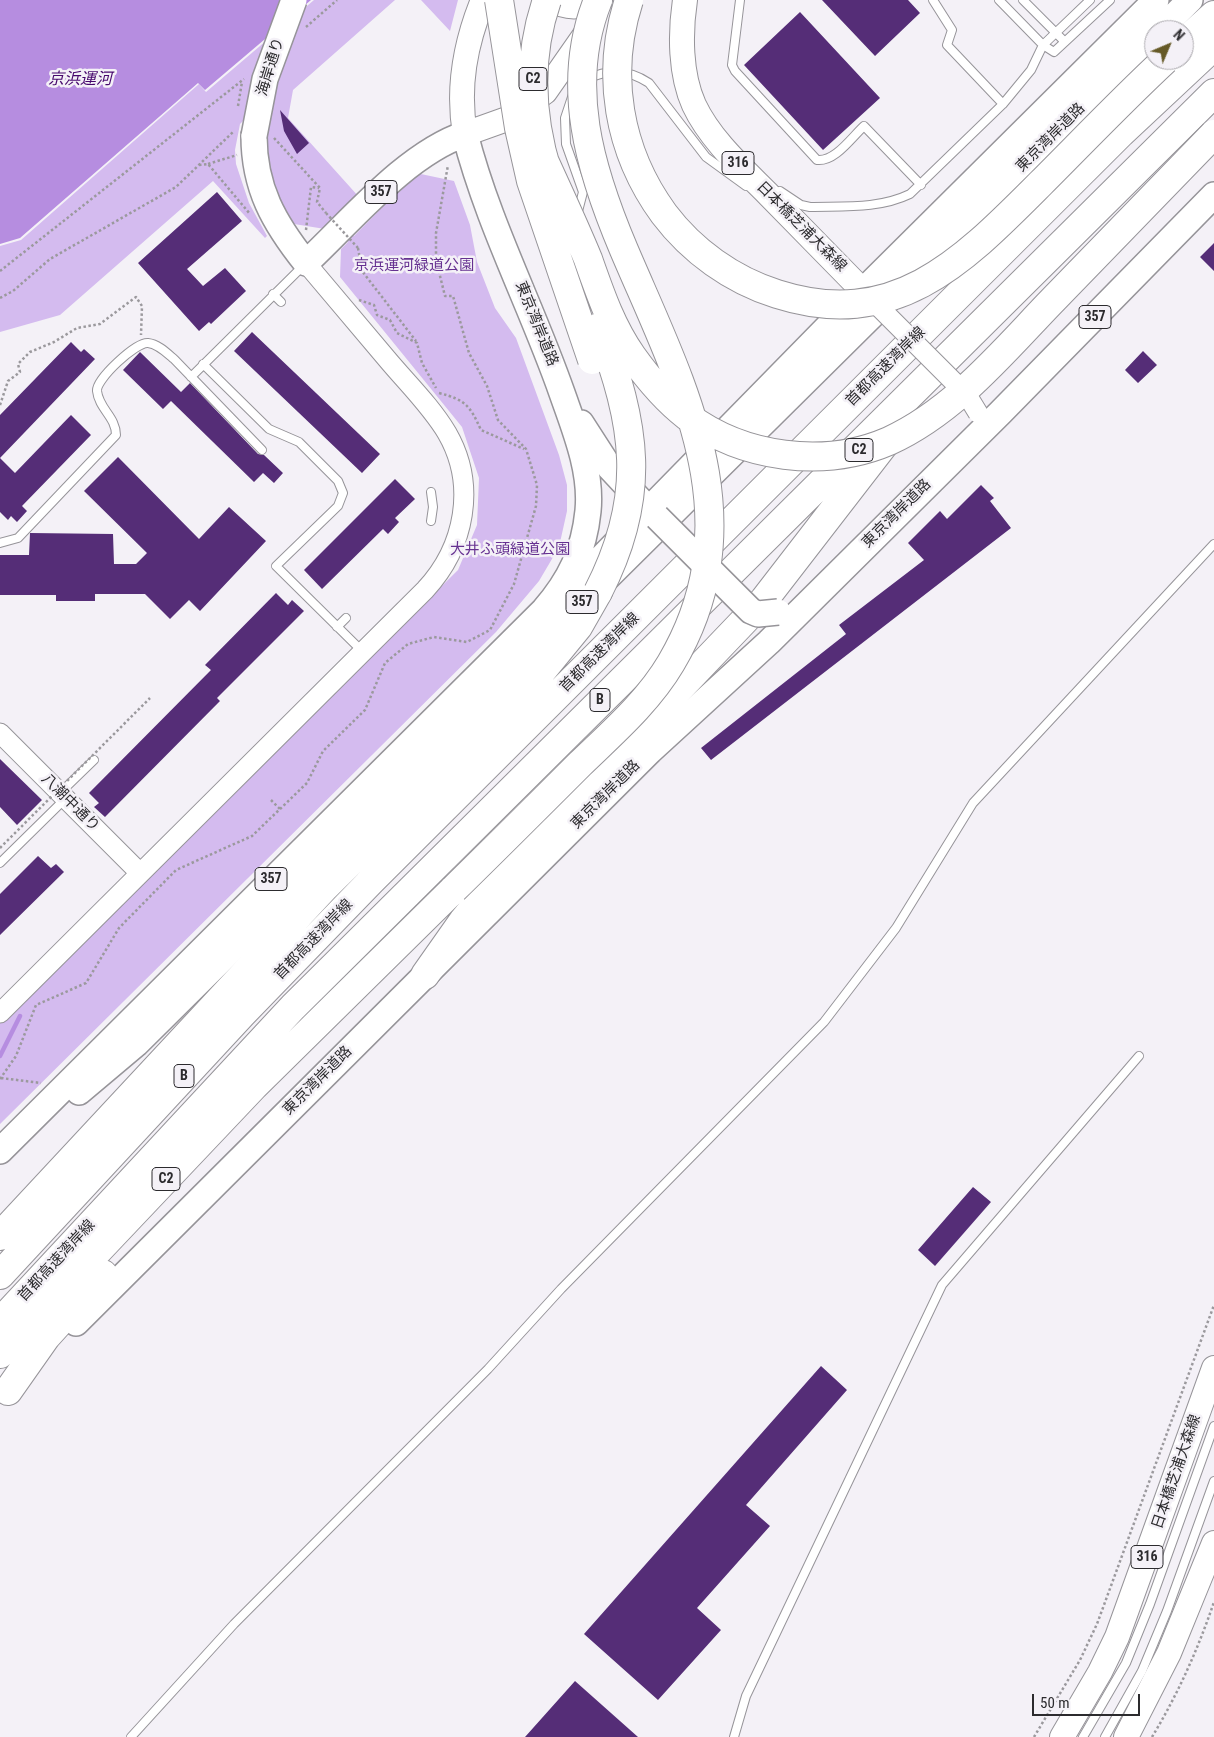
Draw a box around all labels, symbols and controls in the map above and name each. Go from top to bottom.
north arrow [1144,20,1194,70]
text: N [1170,26,1188,44]
street label: 海岸通り [254,36,288,98]
road number: C2 [519,68,547,90]
water label: 京浜運河 [48,70,112,90]
street label: 東京湾岸道路 [1013,100,1089,176]
road number: 316 [722,152,754,174]
street label: 日本橋芝浦大森線 [752,178,850,276]
road number: 357 [365,180,397,203]
park label: 京浜運河緑道公園 [354,257,474,275]
street label: 東京湾岸道路 [511,279,561,369]
road number: 357 [1079,306,1111,328]
street label: 首都高速湾岸線 [843,324,929,410]
road number: C2 [845,438,873,462]
street label: 東京湾岸道路 [859,476,935,552]
park label: 大井ふ頭緑道公園 [450,541,570,559]
road number: 357 [566,590,598,614]
street label: 首都高速湾岸線 [557,610,643,696]
road number: B [590,688,610,712]
street label: 東京湾岸道路 [568,757,644,833]
street label: 八潮中通り [37,770,103,836]
road number: 357 [255,868,287,891]
street label: 首都高速湾岸線 [271,896,357,984]
street label: 東京湾岸道路 [280,1043,356,1119]
road number: B [174,1064,194,1088]
road number: C2 [152,1168,180,1190]
street label: 首都高速湾岸線 [15,1216,99,1306]
street label: 日本橋芝浦大森線 [1149,1412,1205,1532]
road number: 316 [1131,1545,1163,1568]
scale bar [1034,1684,1142,1716]
text: 50 m [1040,1694,1070,1712]

